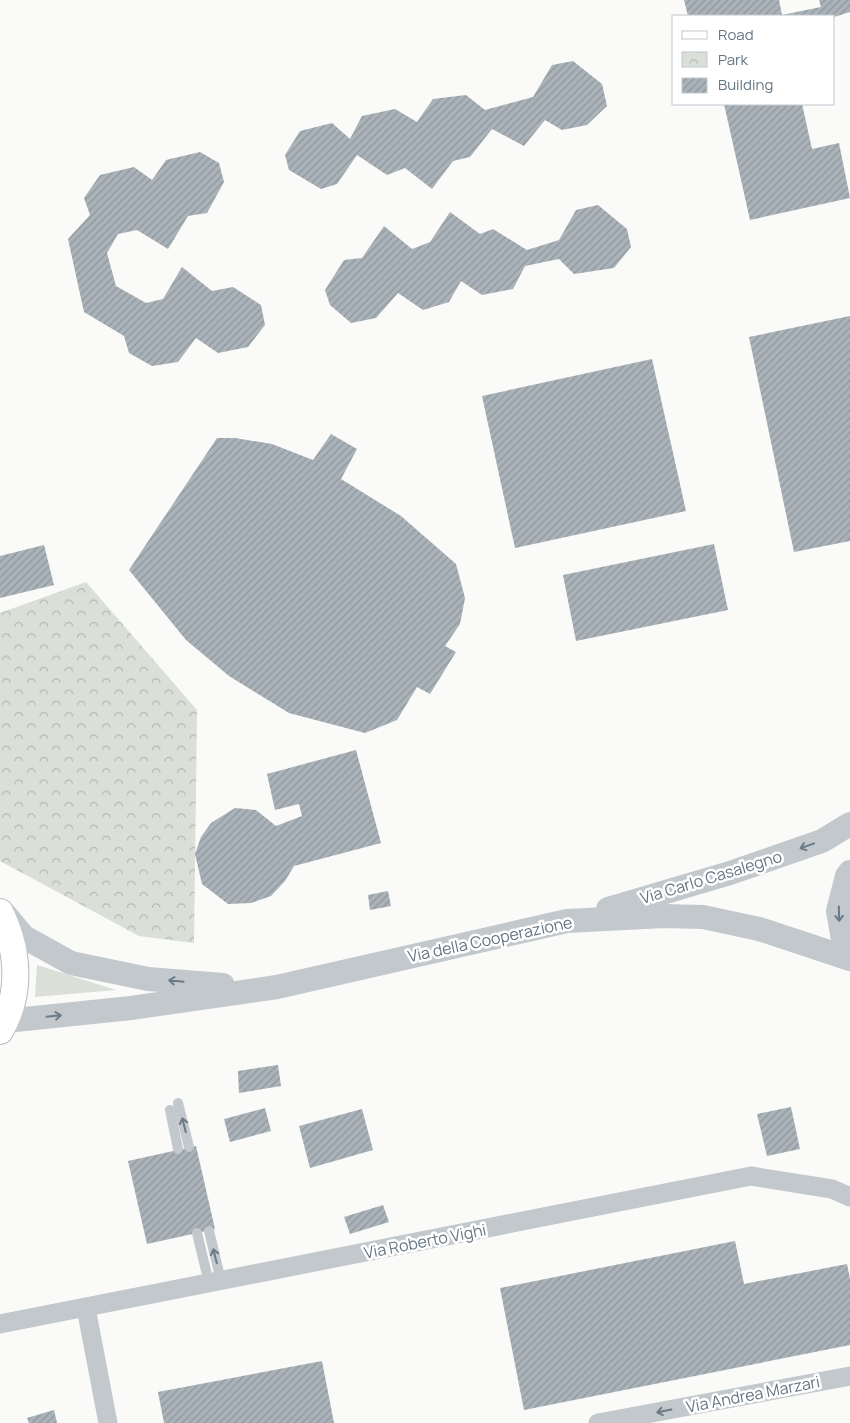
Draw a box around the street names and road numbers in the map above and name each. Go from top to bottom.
street label: Via Carlo Casalegno [638,845,784,909]
street label: Via della Cooperazione [406,911,574,967]
street label: Via Roberto Vighi [362,1218,488,1264]
street label: Via Andrea Marzari [684,1370,822,1418]

